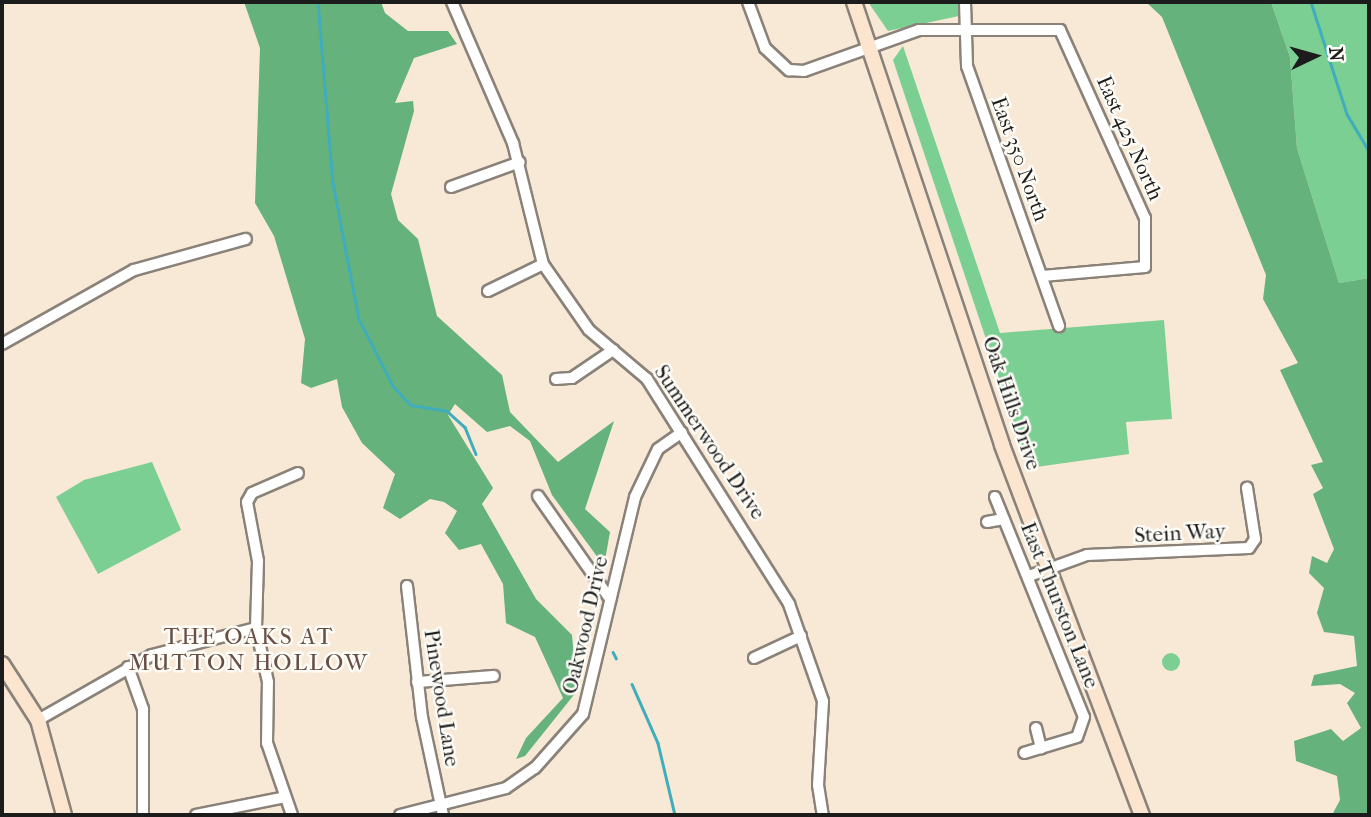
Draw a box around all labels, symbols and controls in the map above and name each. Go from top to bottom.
north arrow [1280,21,1350,91]
text: N [1324,46,1348,62]
street label: East 425 North [1091,72,1169,204]
street label: East 350 North [986,93,1054,225]
street label: Oak Hills Drive [977,333,1047,473]
street label: Summerwood Drive [649,360,771,524]
street label: East Thurston Lane [1015,518,1105,692]
street label: Stein Way [1134,518,1226,548]
street label: Oakwood Drive [557,554,613,696]
district label: THE OAKS AT MUTTON HOLLOW [130,623,368,677]
street label: Pinewood Lane [419,628,465,768]

